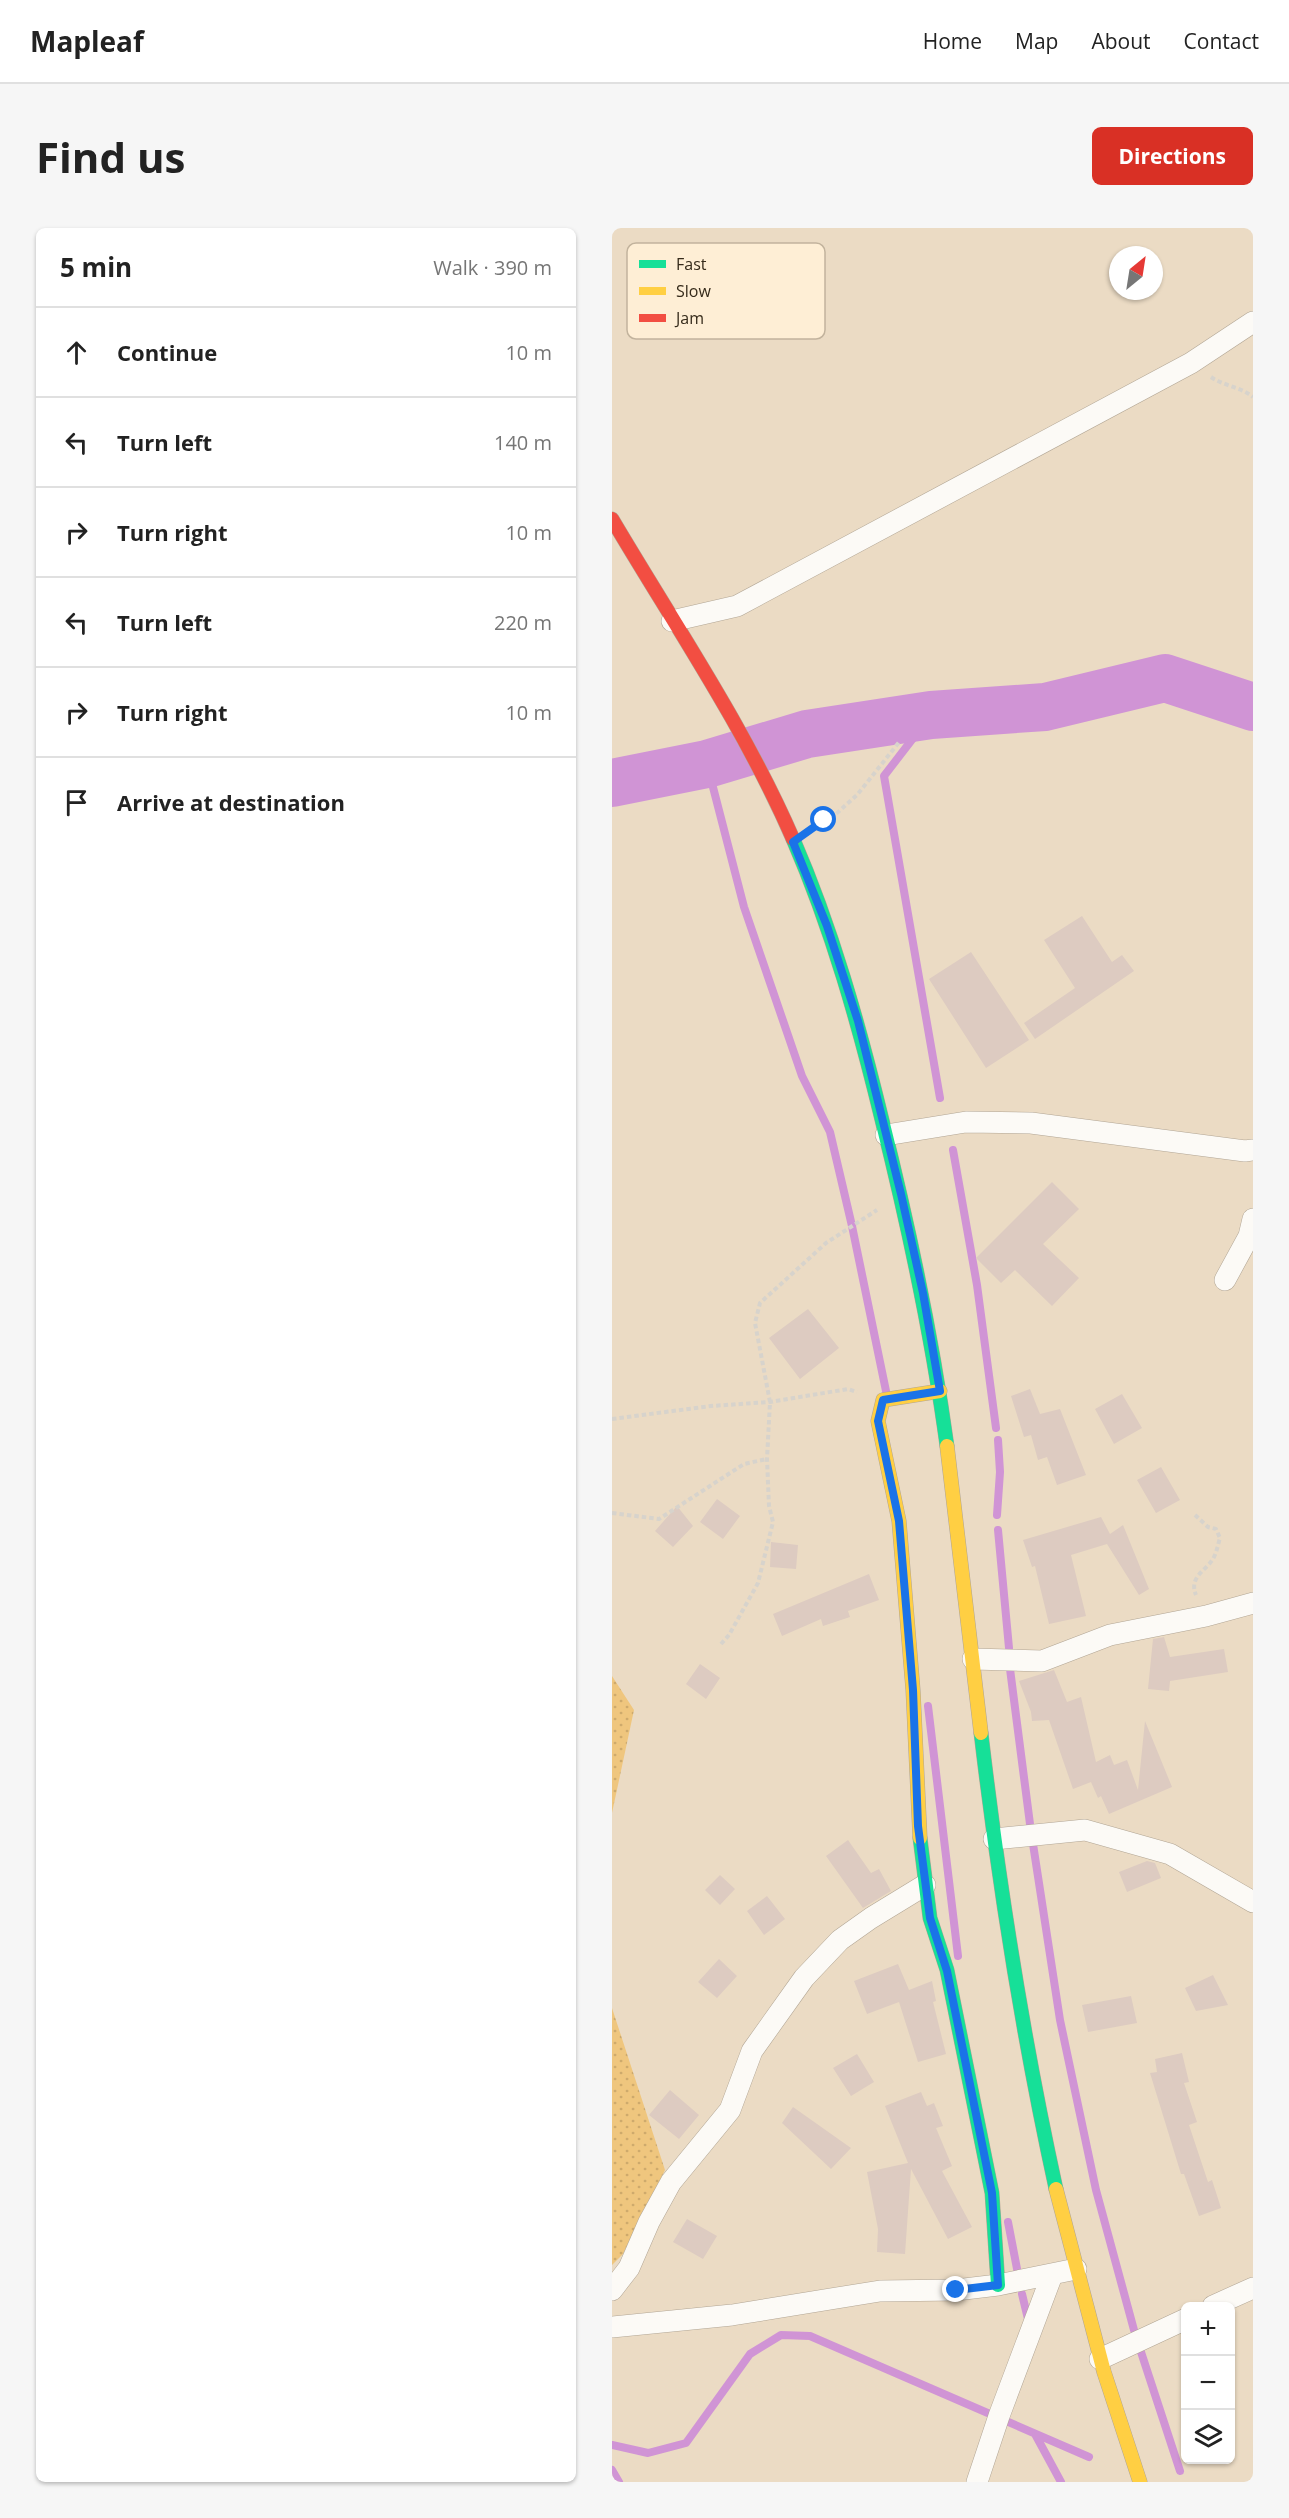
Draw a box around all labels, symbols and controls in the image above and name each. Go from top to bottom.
text: Mapleaf [30,22,144,60]
text: Home [923,27,982,55]
text: Map [1015,27,1058,55]
text: About [1091,27,1151,55]
text: Contact [1184,27,1259,55]
button: Directions [1092,127,1253,185]
text: Find us [36,128,185,185]
legend [627,243,825,339]
north arrow [1109,246,1163,300]
text: 5 min [60,249,132,285]
text: Fast [676,253,707,275]
text: Walk · 390 m [433,254,552,281]
text: Slow [676,280,711,302]
text: Jam [674,307,704,329]
icon: ahead [60,336,93,369]
text: Continue [117,337,217,367]
text: 10 m [505,339,552,366]
icon: left [60,426,93,459]
text: Turn left [117,427,212,457]
text: 140 m [494,429,552,456]
icon: right [60,516,93,549]
text: Turn right [117,517,228,547]
text: 10 m [505,519,552,546]
icon: left [60,606,93,639]
text: Turn left [117,607,212,637]
text: 220 m [494,609,552,636]
icon: right [60,696,93,729]
text: Turn right [117,697,228,727]
text: 10 m [505,699,552,726]
icon: arrive [60,786,93,819]
text: Arrive at destination [117,787,345,817]
route start [810,806,836,832]
route end [942,2276,968,2302]
map controls [1181,2302,1235,2464]
button: + [1181,2302,1235,2356]
button: − [1181,2356,1235,2410]
button: layers [1181,2410,1235,2464]

